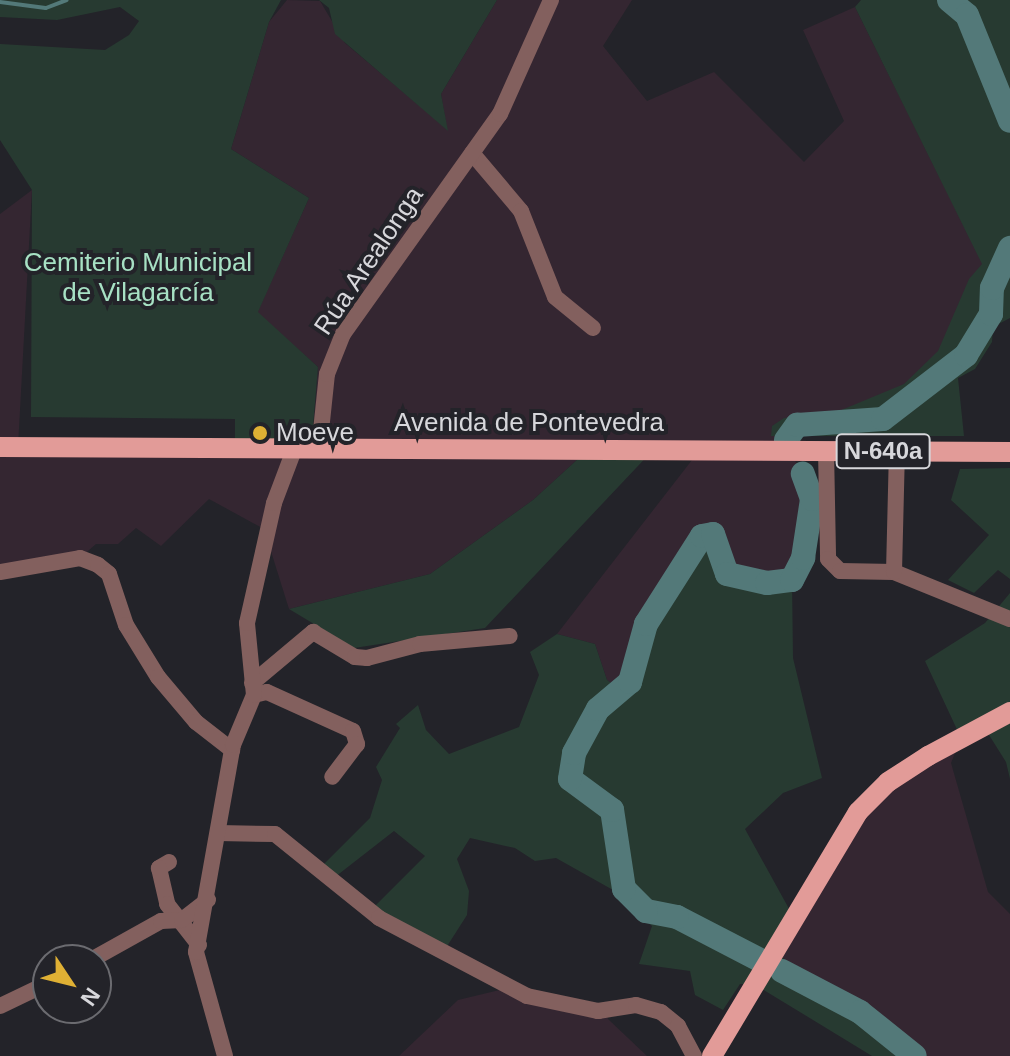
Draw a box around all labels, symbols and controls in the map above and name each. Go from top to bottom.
street label: Rúa Arealonga [308,180,430,342]
park label: Cemiterio Municipal de Vilagarcía [24,247,252,308]
street label: Avenida de Pontevedra [394,407,664,439]
place label: Moeve [276,417,354,449]
marker: Moeve [251,424,269,442]
road number: N-640a [835,431,931,471]
north arrow [32,944,112,1024]
text: N [76,983,105,1011]

